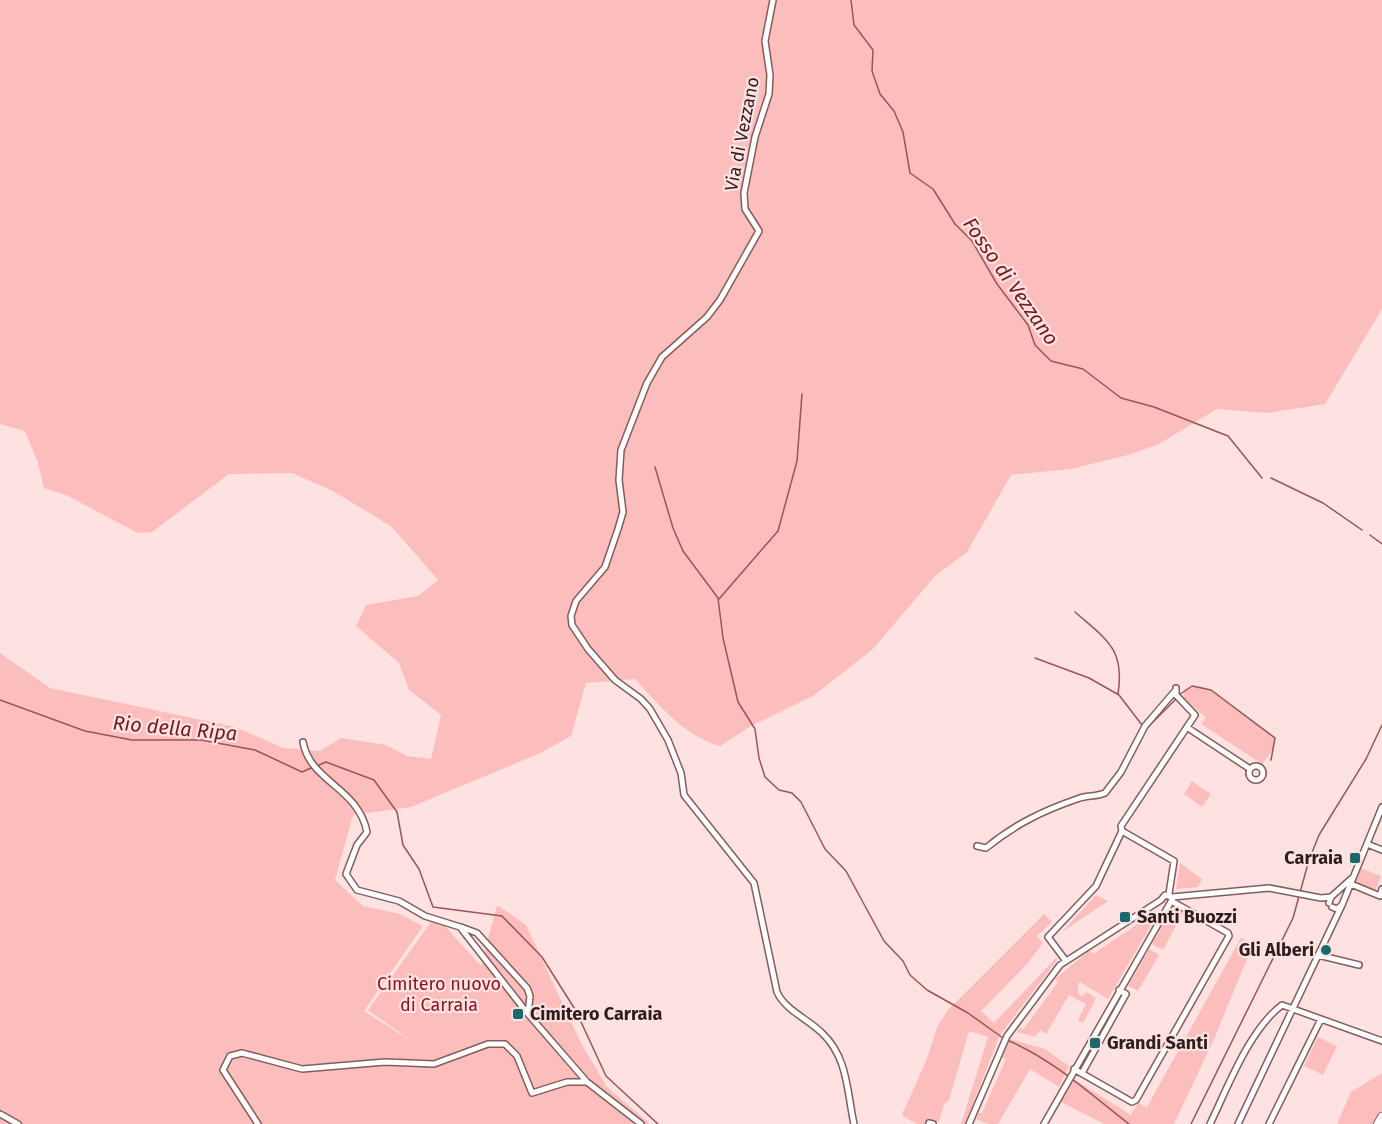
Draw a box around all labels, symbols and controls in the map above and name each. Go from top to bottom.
street label: Via di Vezzano [720,75,764,193]
water label: Fosso di Vezzano [958,213,1064,349]
water label: Rio della Ripa [112,711,238,745]
place label: Carraia [1284,847,1343,869]
marker: Carraia [1348,851,1362,865]
place label: Santi Buozzi [1137,906,1237,928]
marker: Santi Buozzi [1118,910,1132,924]
place label: Gli Alberi [1239,939,1314,961]
marker: Gli Alberi [1319,943,1333,957]
park label: Cimitero nuovo di Carraia [377,973,501,1016]
place label: Cimitero Carraia [530,1003,663,1025]
marker: Cimitero Carraia [511,1007,525,1021]
place label: Grandi Santi [1107,1032,1208,1054]
marker: Grandi Santi [1088,1036,1102,1050]

